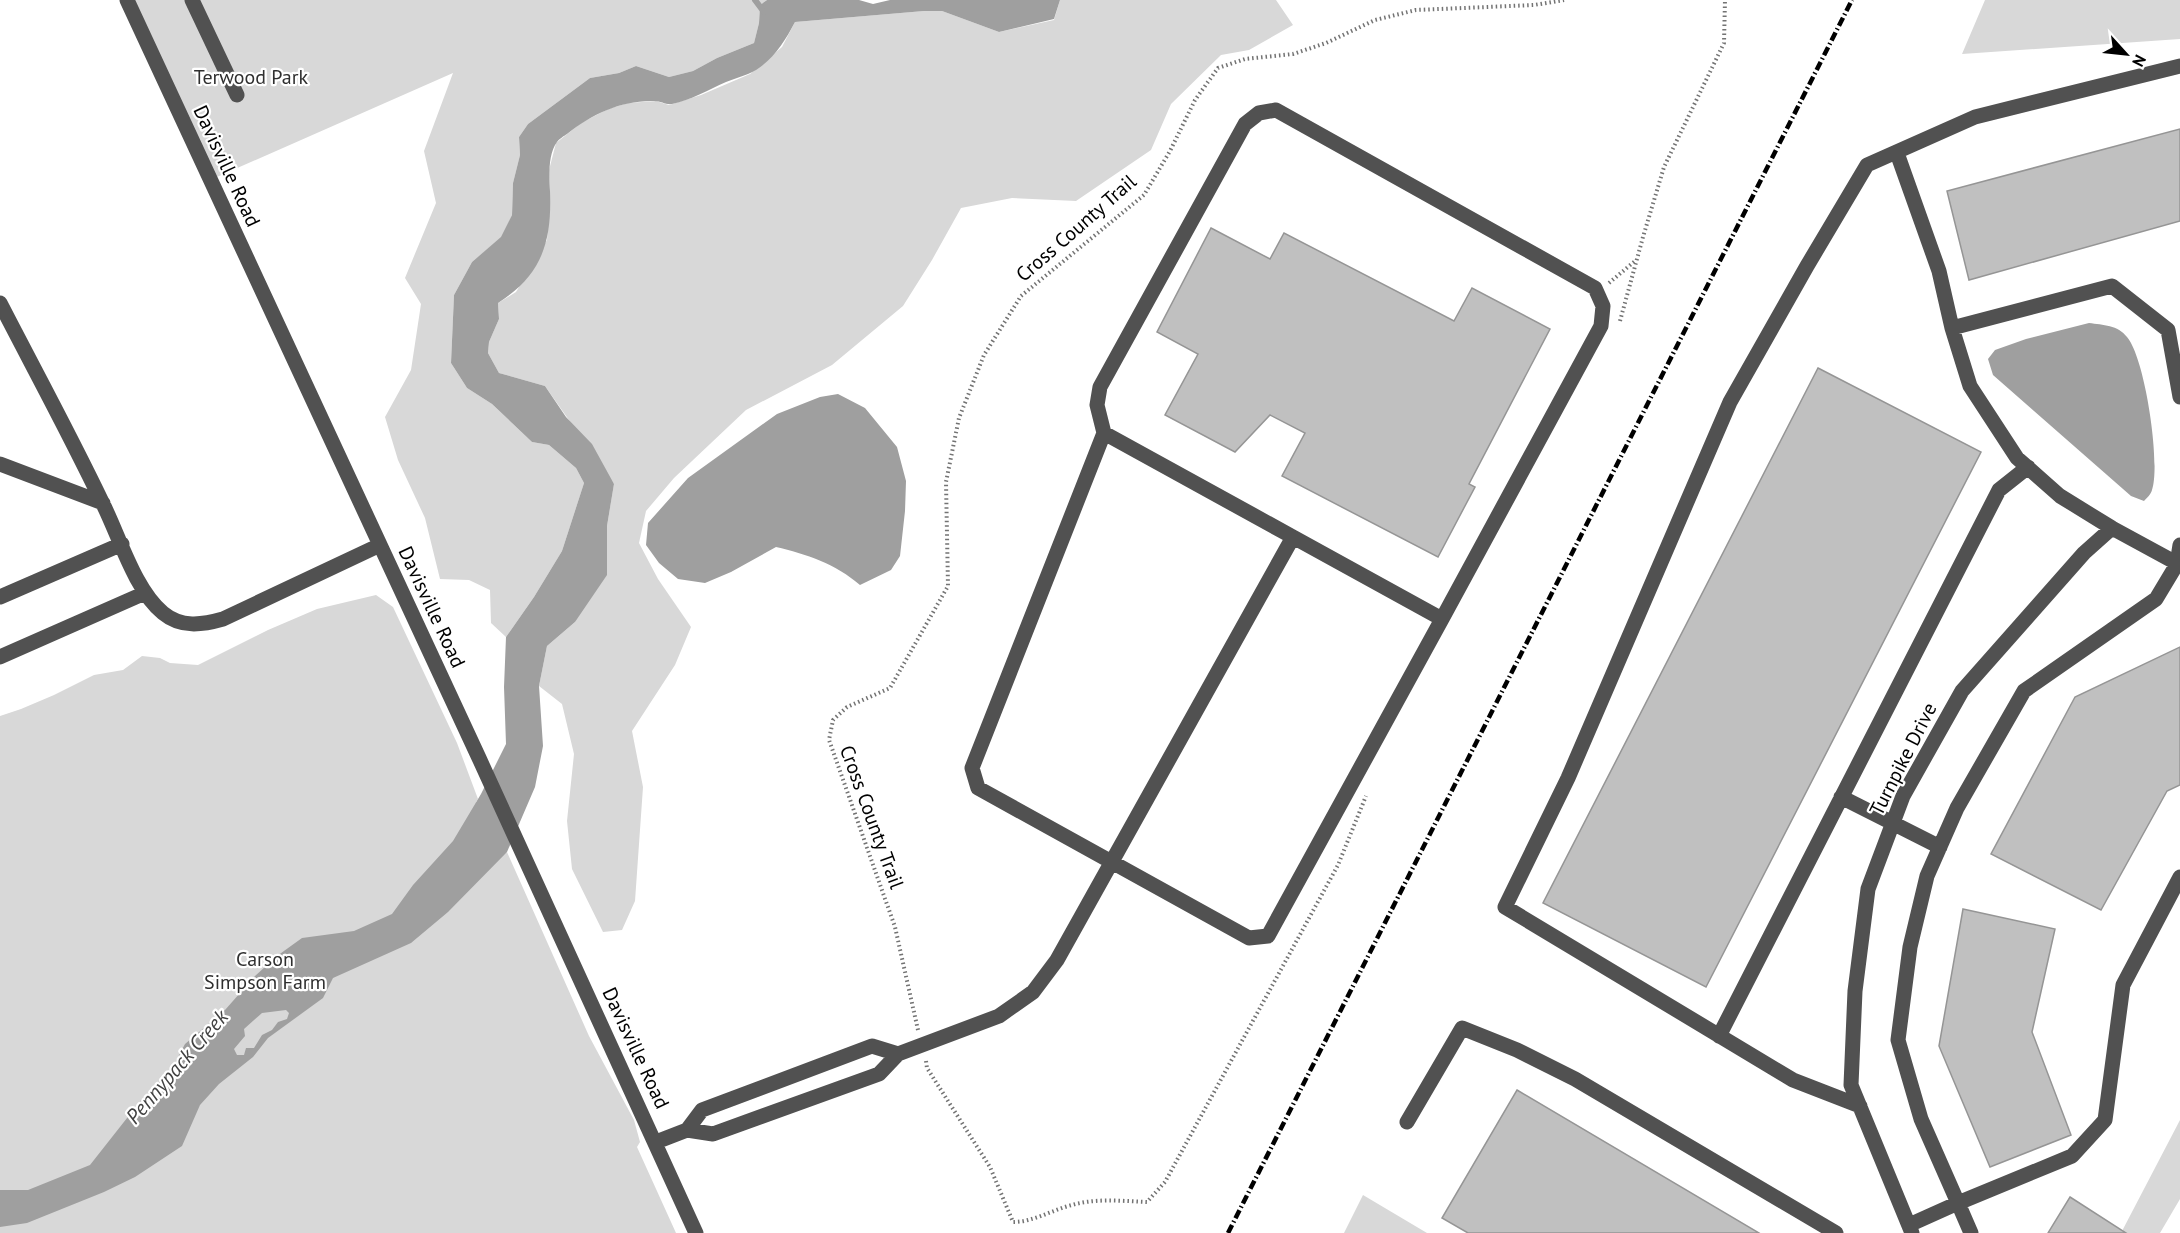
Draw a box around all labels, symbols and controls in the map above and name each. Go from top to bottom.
north arrow [2096,24,2156,84]
text: N [2128,52,2151,70]
park label: Terwood Park [194,64,309,90]
street label: Davisville Road [188,101,266,231]
street label: Cross County Trail [1011,169,1142,287]
street label: Davisville Road [393,542,471,672]
street label: Turnpike Drive [1863,698,1943,820]
street label: Cross County Trail [834,742,910,893]
park label: Carson Simpson Farm [204,946,326,995]
street label: Davisville Road [597,983,675,1113]
water label: Pennypack Creek [120,1003,235,1129]

